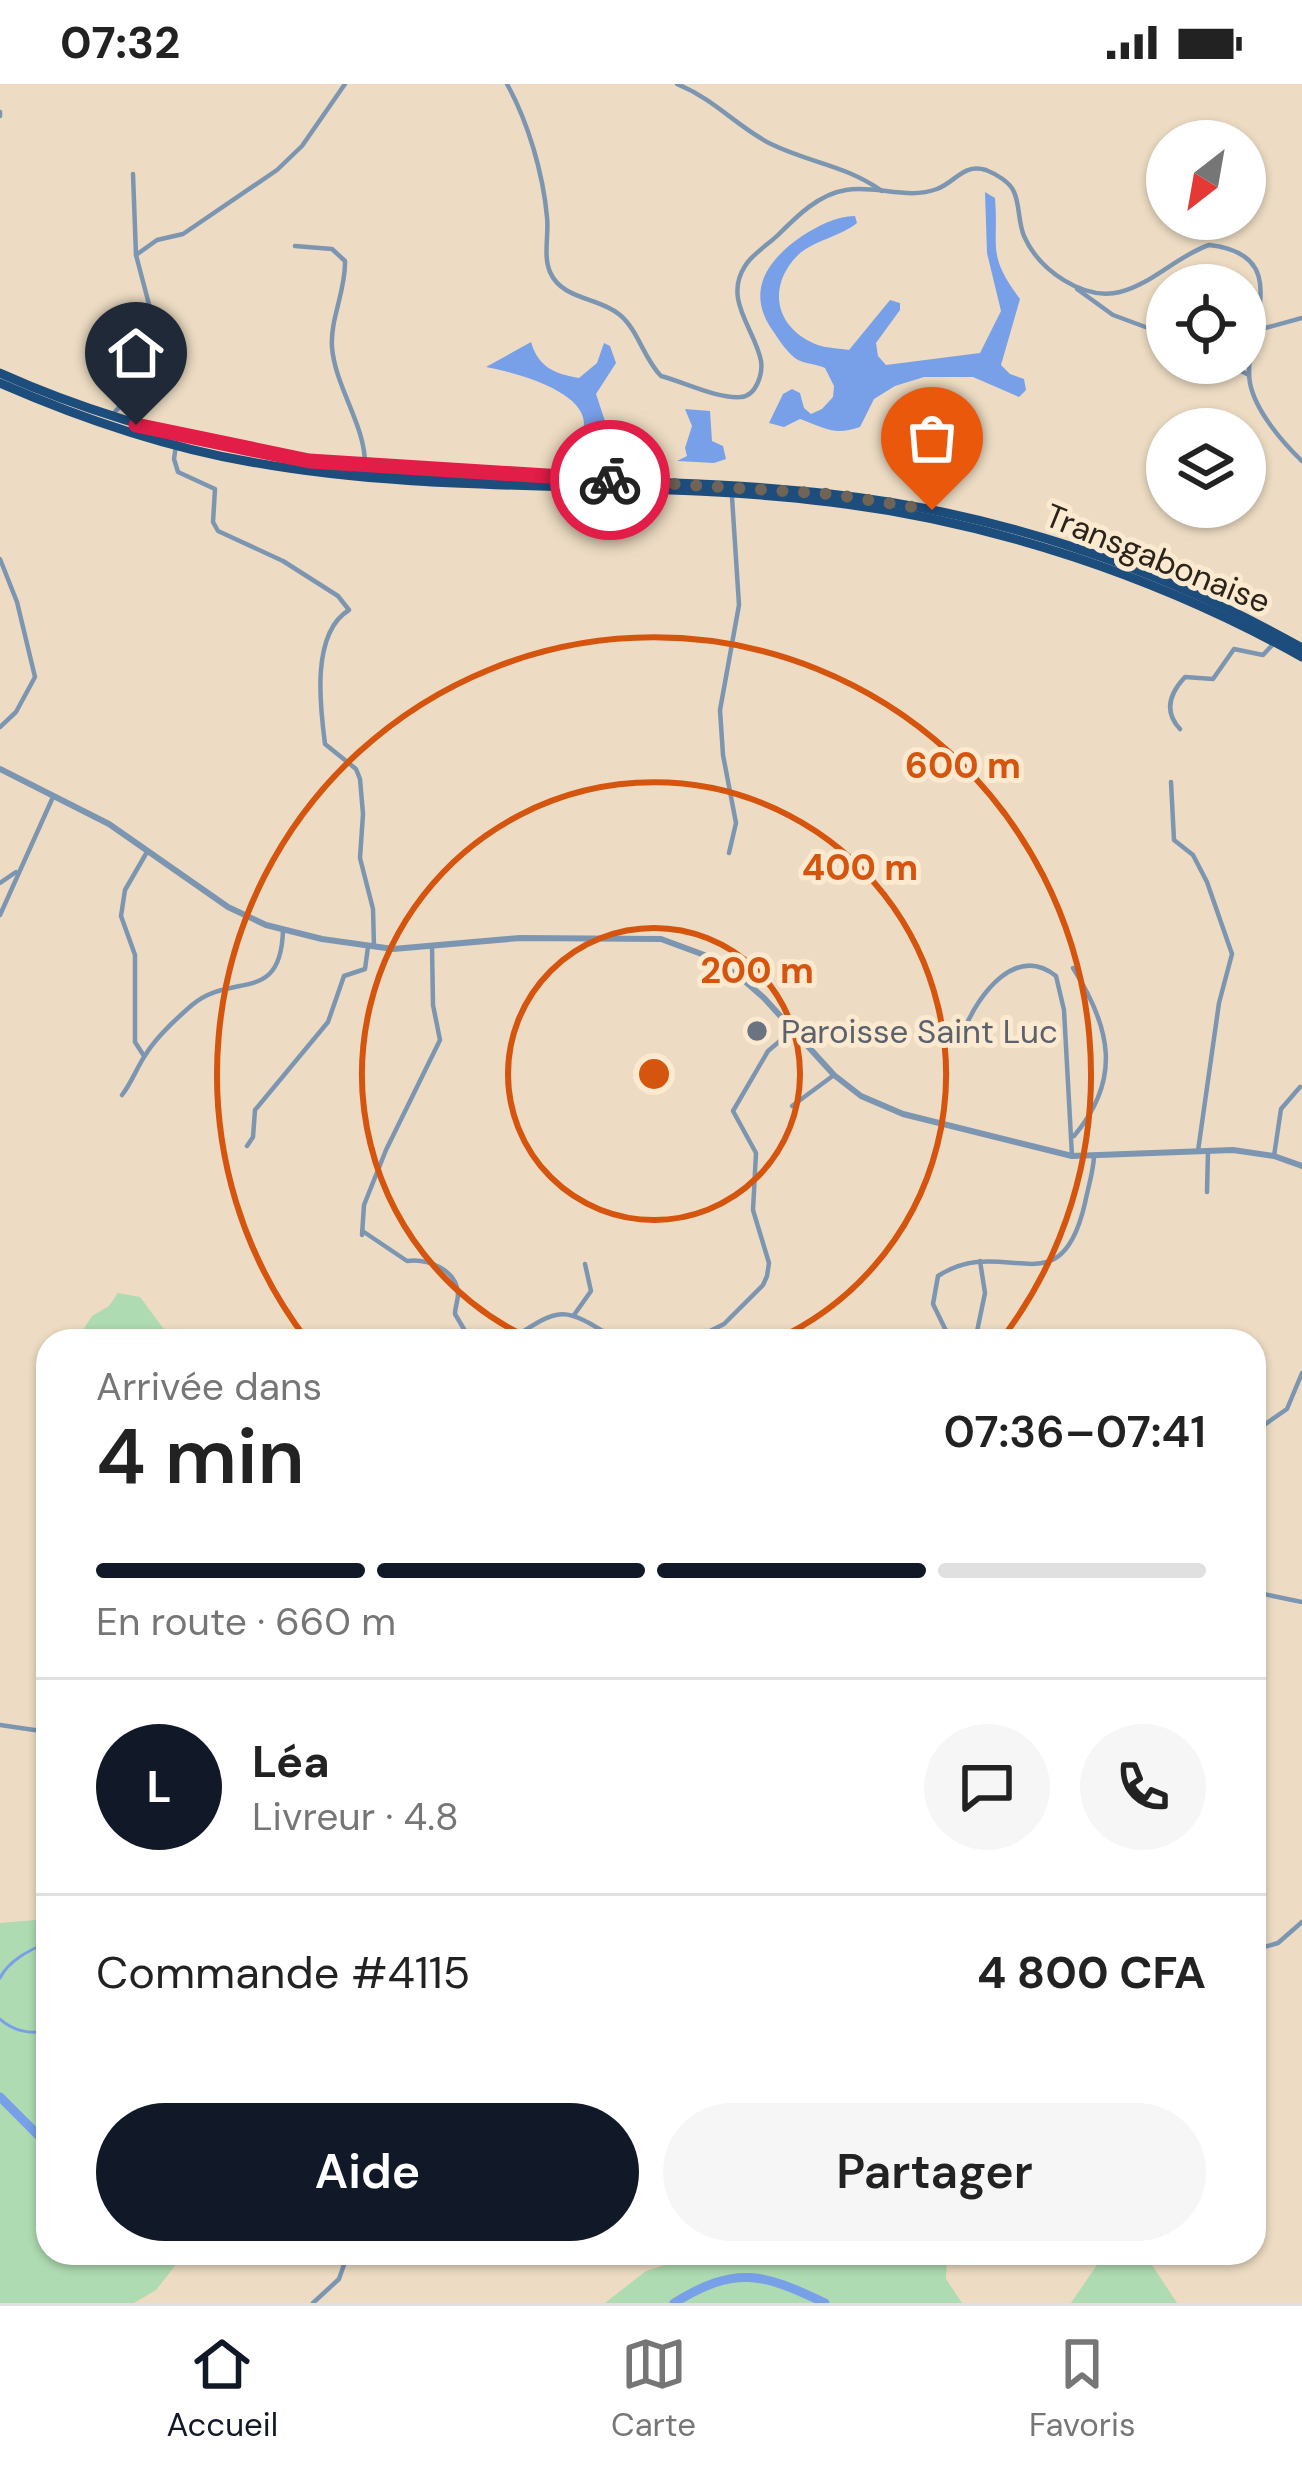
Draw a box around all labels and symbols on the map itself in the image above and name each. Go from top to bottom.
north arrow [1146,120,1266,240]
pin [85,302,187,425]
pin [881,387,983,510]
courier [550,420,670,540]
street label: Transgabonaise [1039,494,1277,623]
text: 600 m [905,742,1021,789]
text: 400 m [802,844,918,891]
text: 200 m [700,947,814,994]
place label: Paroisse Saint Luc [781,1010,1058,1053]
marker: Paroisse Saint Luc [744,1018,770,1044]
centre of rings [633,1053,675,1095]

